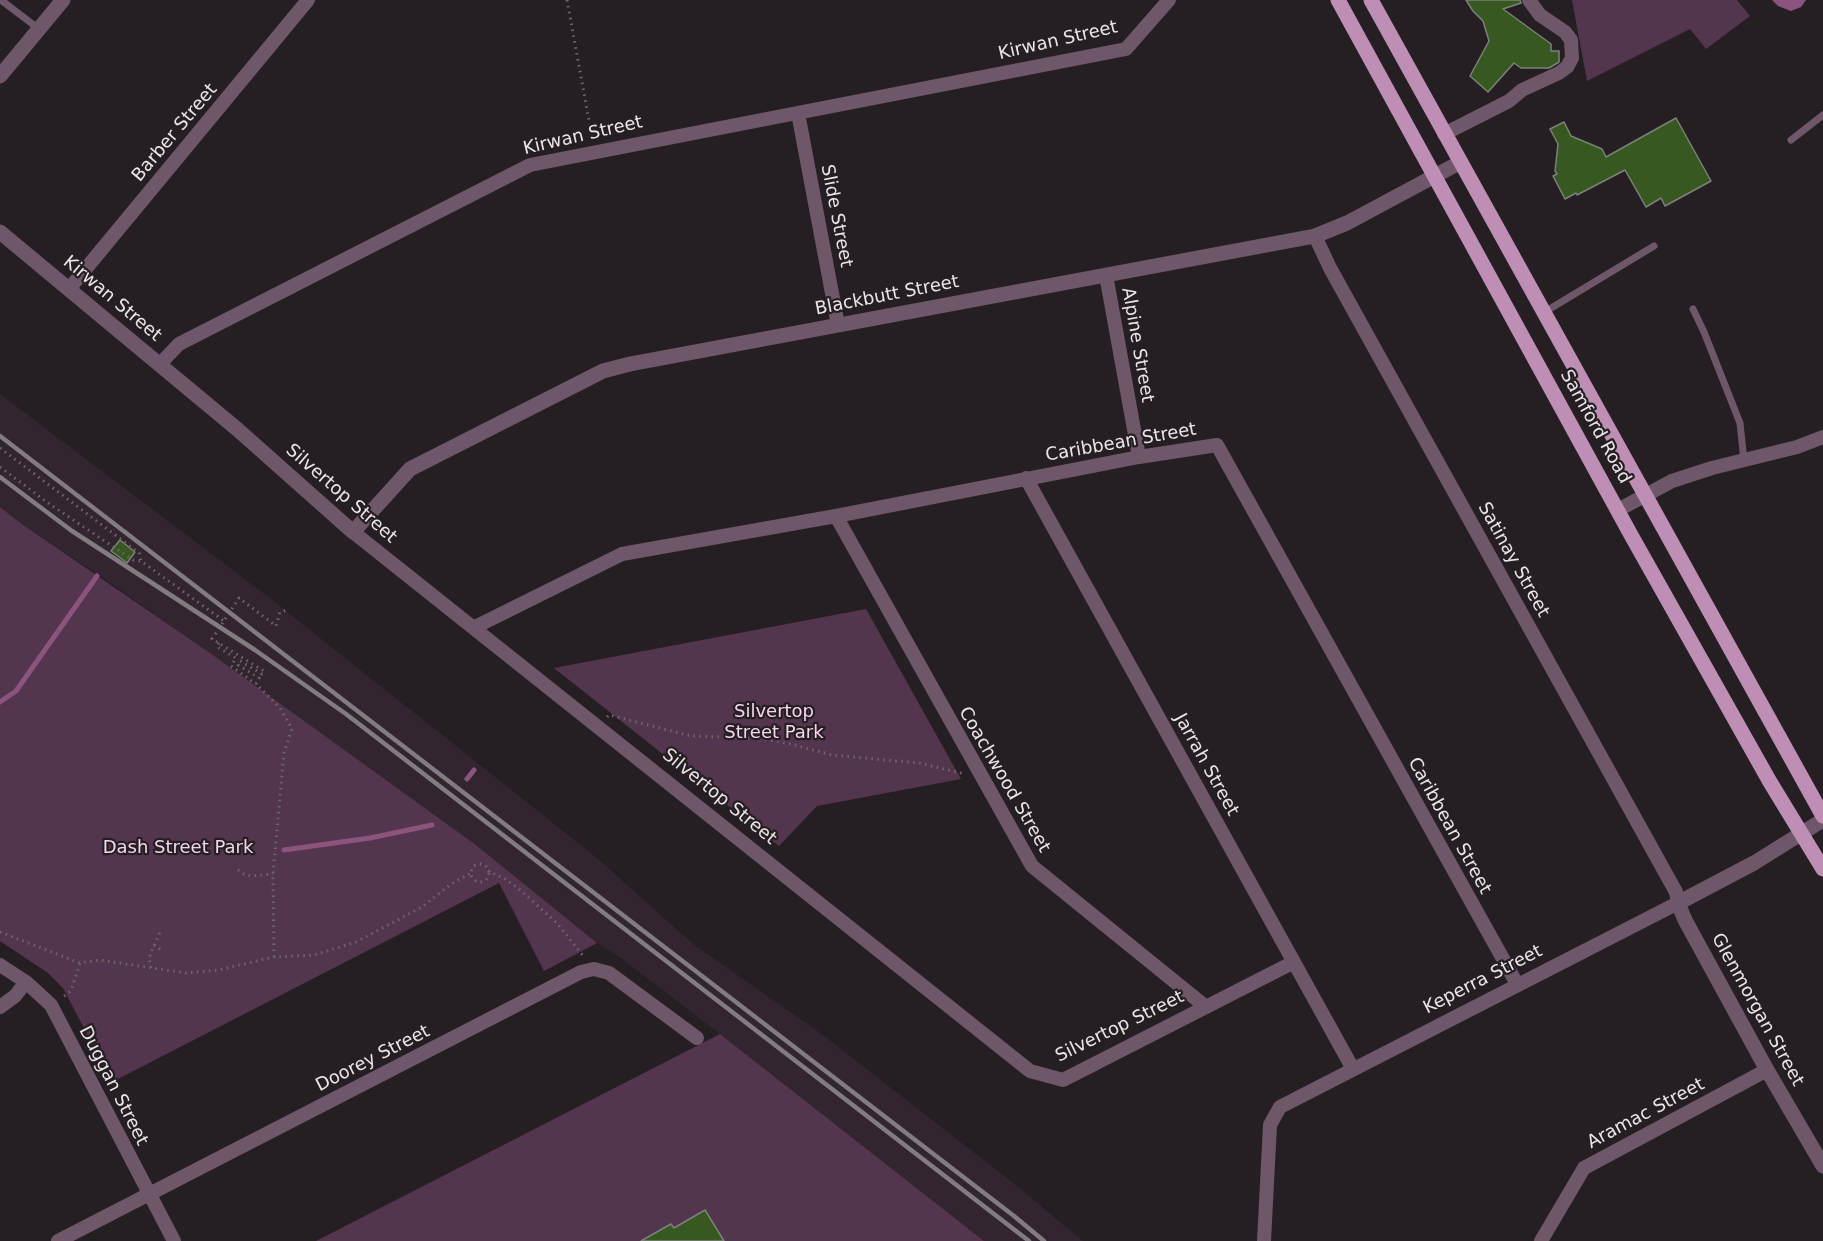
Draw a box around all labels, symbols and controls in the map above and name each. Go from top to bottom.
street label: Kirwan Street [996,17,1120,65]
street label: Barber Street [128,80,222,186]
street label: Kirwan Street [521,112,645,160]
street label: Slide Street [815,163,857,269]
street label: Kirwan Street [58,252,166,346]
street label: Blackbutt Street [813,271,961,321]
street label: Alpine Street [1116,286,1158,404]
street label: Samford Road [1555,366,1635,488]
street label: Caribbean Street [1044,419,1198,467]
street label: Silvertop Street [281,440,401,548]
street label: Satinay Street [1473,499,1553,621]
park label: Silvertop Street Park [724,701,824,744]
street label: Coachwood Street [954,703,1054,857]
street label: Jarrah Street [1169,710,1243,820]
street label: Silvertop Street [658,744,780,850]
street label: Caribbean Street [1403,754,1495,898]
park label: Dash Street Park [103,837,253,859]
street label: Glenmorgan Street [1706,930,1808,1090]
street label: Keperra Street [1420,941,1546,1019]
street label: Silvertop Street [1052,987,1188,1067]
street label: Doorey Street [312,1021,434,1097]
street label: Duggan Street [74,1023,152,1149]
street label: Aramac Street [1584,1074,1708,1154]

